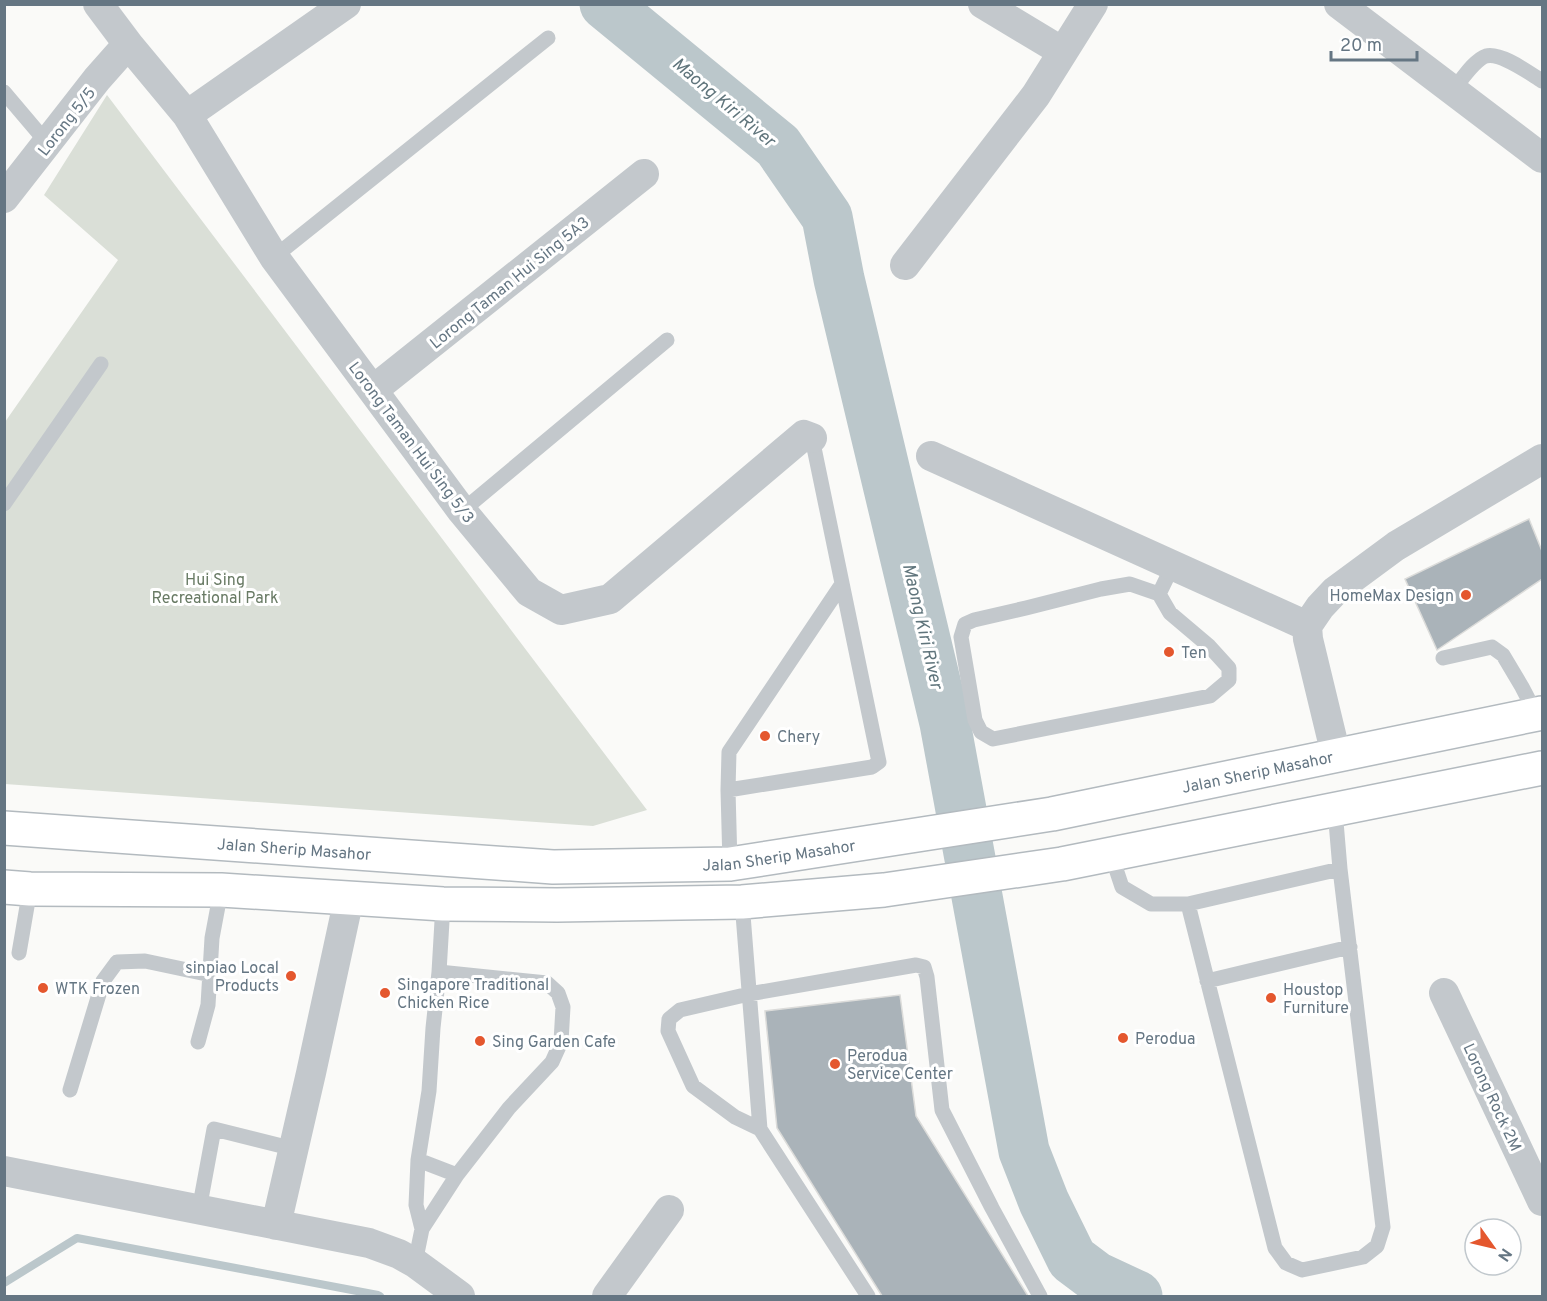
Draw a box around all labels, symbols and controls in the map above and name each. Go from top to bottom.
scale bar [1331,24,1416,62]
text: 20 m [1340,35,1382,58]
water label: Maong Kiri River [667,53,781,154]
street label: Lorong 5/5 [34,84,101,161]
street label: Lorong Taman Hui Sing 5A3 [426,213,594,354]
street label: Lorong Taman Hui Sing 5/3 [343,359,478,528]
water label: Maong Kiri River [896,561,948,693]
park label: Hui Sing Recreational Park [152,571,278,609]
place label: HomeMax Design [1330,587,1454,607]
marker: HomeMax Design [1459,588,1473,602]
place label: Ten [1181,644,1207,664]
marker: Ten [1162,645,1176,659]
place label: Chery [777,728,820,748]
marker: Chery [758,729,772,743]
street label: Jalan Sherip Masahor [1180,748,1335,799]
street label: Jalan Sherip Masahor [216,835,372,866]
street label: Jalan Sherip Masahor [702,837,857,876]
place label: sinpiao Local Products [185,959,279,997]
marker: sinpiao Local Products [284,969,298,983]
place label: Singapore Traditional Chicken Rice [397,976,549,1014]
place label: WTK Frozen [55,980,140,1000]
marker: WTK Frozen [36,981,50,995]
place label: Houstop Furniture [1283,981,1349,1019]
marker: Singapore Traditional Chicken Rice [378,986,392,1000]
marker: Houstop Furniture [1264,991,1278,1005]
place label: Perodua [1135,1030,1195,1050]
marker: Perodua [1116,1031,1130,1045]
place label: Sing Garden Cafe [492,1033,616,1053]
marker: Sing Garden Cafe [473,1034,487,1048]
street label: Lorong Rock 2M [1457,1041,1525,1155]
place label: Perodua Service Center [847,1047,953,1085]
marker: Perodua Service Center [828,1057,842,1071]
north arrow [1463,1217,1523,1277]
text: N [1492,1244,1515,1265]

